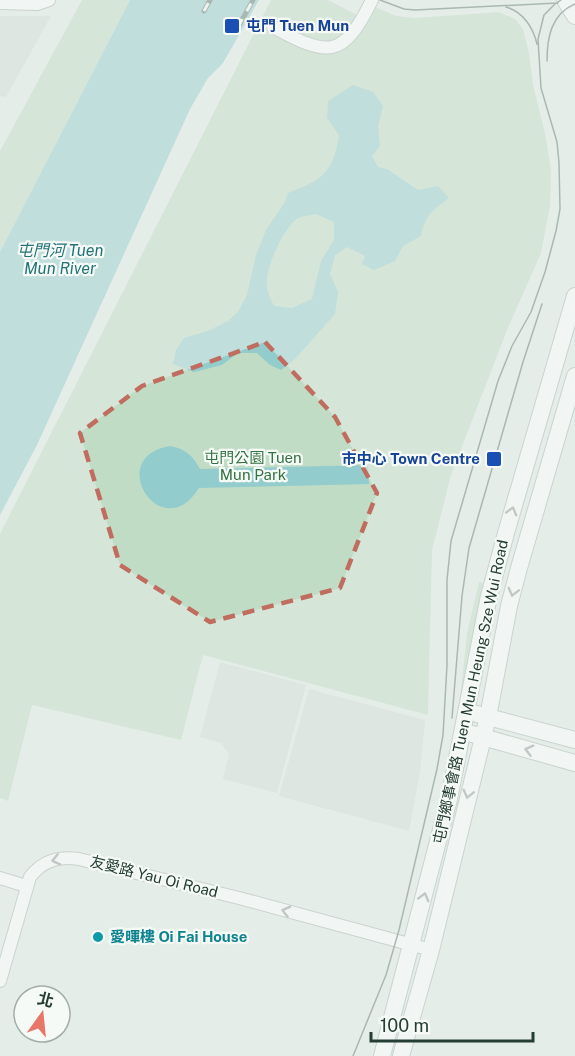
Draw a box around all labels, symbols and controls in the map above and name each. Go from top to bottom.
marker: 屯門 Tuen Mun [223,17,241,35]
place label: 屯門 Tuen Mun [246,17,349,34]
water label: 屯門河 Tuen Mun River [17,241,103,278]
park label: 屯門公園 Tuen Mun Park [204,449,302,483]
place label: 市中心 Town Centre [342,450,480,467]
marker: 市中心 Town Centre [485,450,503,468]
one-way arrow [505,506,517,517]
street label: 屯門鄉事會路 Tuen Mun Heung Sze Wui Road [430,538,511,846]
one-way arrow [507,586,520,596]
one-way arrow [524,745,535,757]
one-way arrow [463,789,476,799]
one-way arrow [52,852,62,865]
street label: 友愛路 Yau Oi Road [88,852,220,901]
one-way arrow [417,892,430,902]
one-way arrow [282,906,292,918]
place label: 愛暉樓 Oi Fai House [110,928,247,945]
marker: 愛暉樓 Oi Fai House [91,930,105,944]
north arrow [12,984,72,1044]
text: 北 [36,989,56,1011]
scale bar [371,1005,533,1043]
text: 100 m [380,1015,429,1036]

